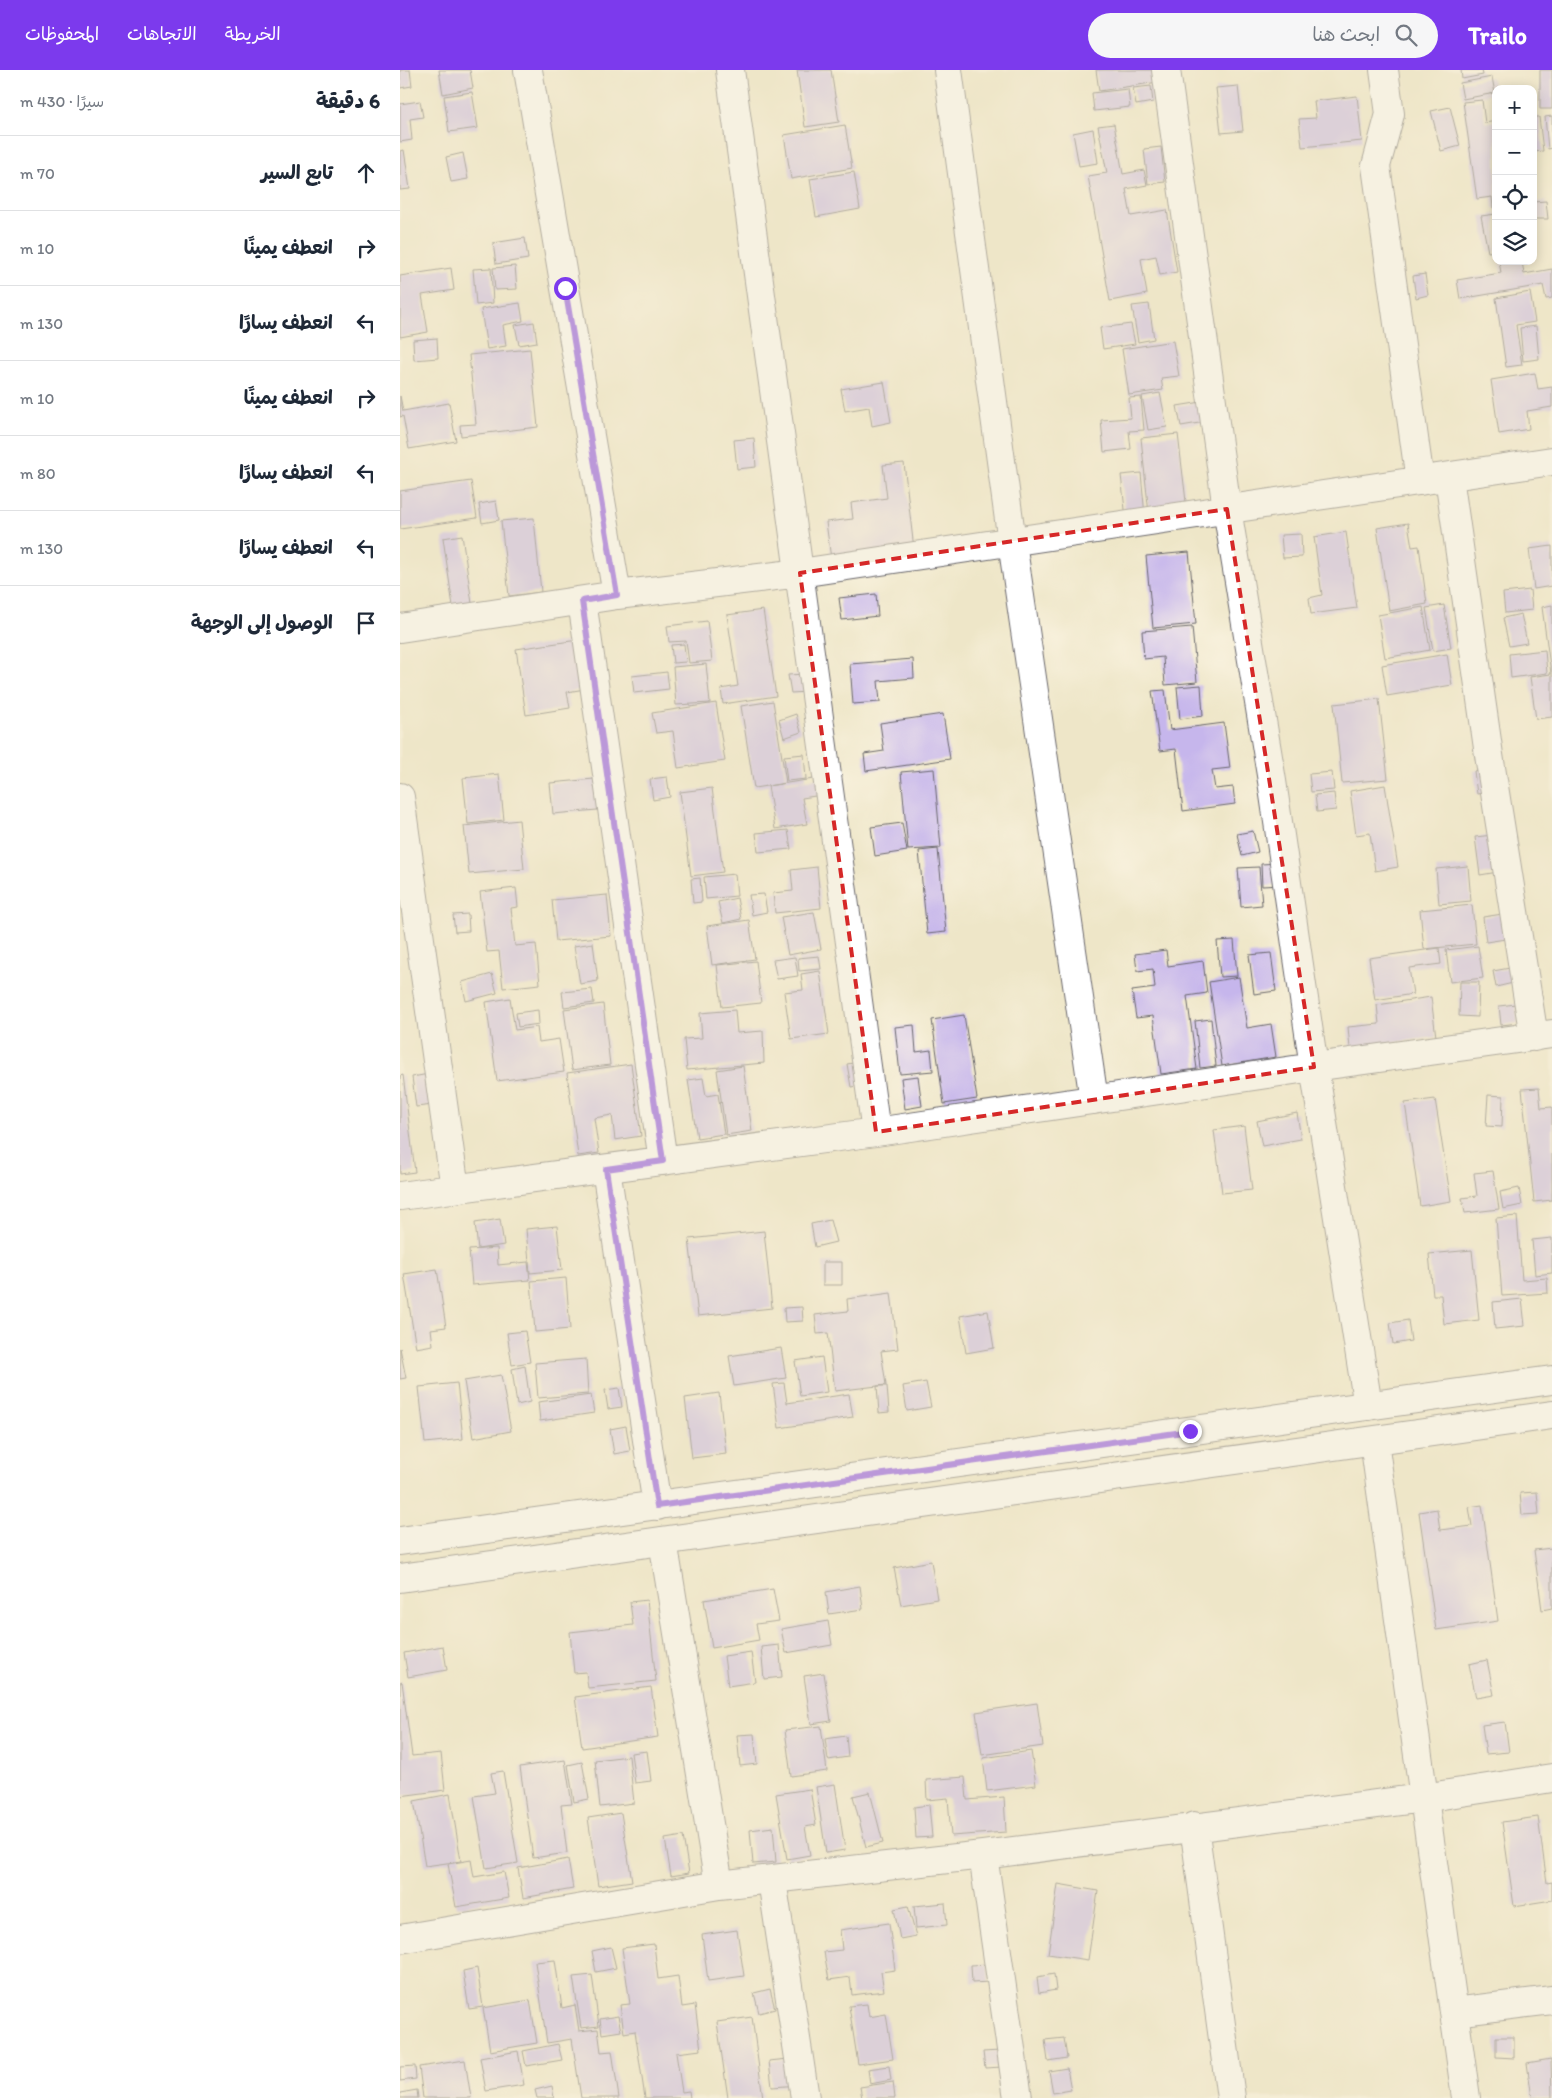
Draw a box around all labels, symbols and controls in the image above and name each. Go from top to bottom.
search box [1088,13,1438,58]
icon: search [1392,21,1420,49]
text: Trailo [1468,21,1527,50]
text: المحفوظات [25,23,99,45]
text: الاتجاهات [127,23,197,45]
text: الخريطة [225,23,281,45]
text: ابحث هنا [1312,23,1380,46]
map controls [1492,85,1537,265]
button: + [1492,85,1537,130]
text: 6 دقيقة [316,88,380,113]
text: سيرًا · 430 m [20,92,104,111]
button: − [1492,130,1537,175]
icon: ahead [352,159,380,187]
text: تابع السير [261,161,333,184]
text: 70 m [20,164,55,183]
button: locate [1492,175,1537,220]
button: layers [1492,220,1537,265]
icon: right [352,234,380,262]
text: انعطف يمينًا [244,236,333,259]
text: 10 m [20,239,54,258]
route start [554,277,577,300]
icon: left [352,309,380,337]
text: انعطف يسارًا [239,311,333,334]
text: 130 m [20,314,63,333]
icon: right [352,384,380,412]
text: انعطف يمينًا [244,386,333,409]
text: 10 m [20,389,54,408]
icon: left [352,459,380,487]
text: انعطف يسارًا [239,461,333,484]
text: 80 m [20,464,56,483]
icon: left [352,534,380,562]
text: انعطف يسارًا [239,536,333,559]
text: 130 m [20,539,63,558]
icon: arrive [352,609,380,637]
text: الوصول إلى الوجهة [191,611,333,634]
route end [1179,1420,1202,1443]

